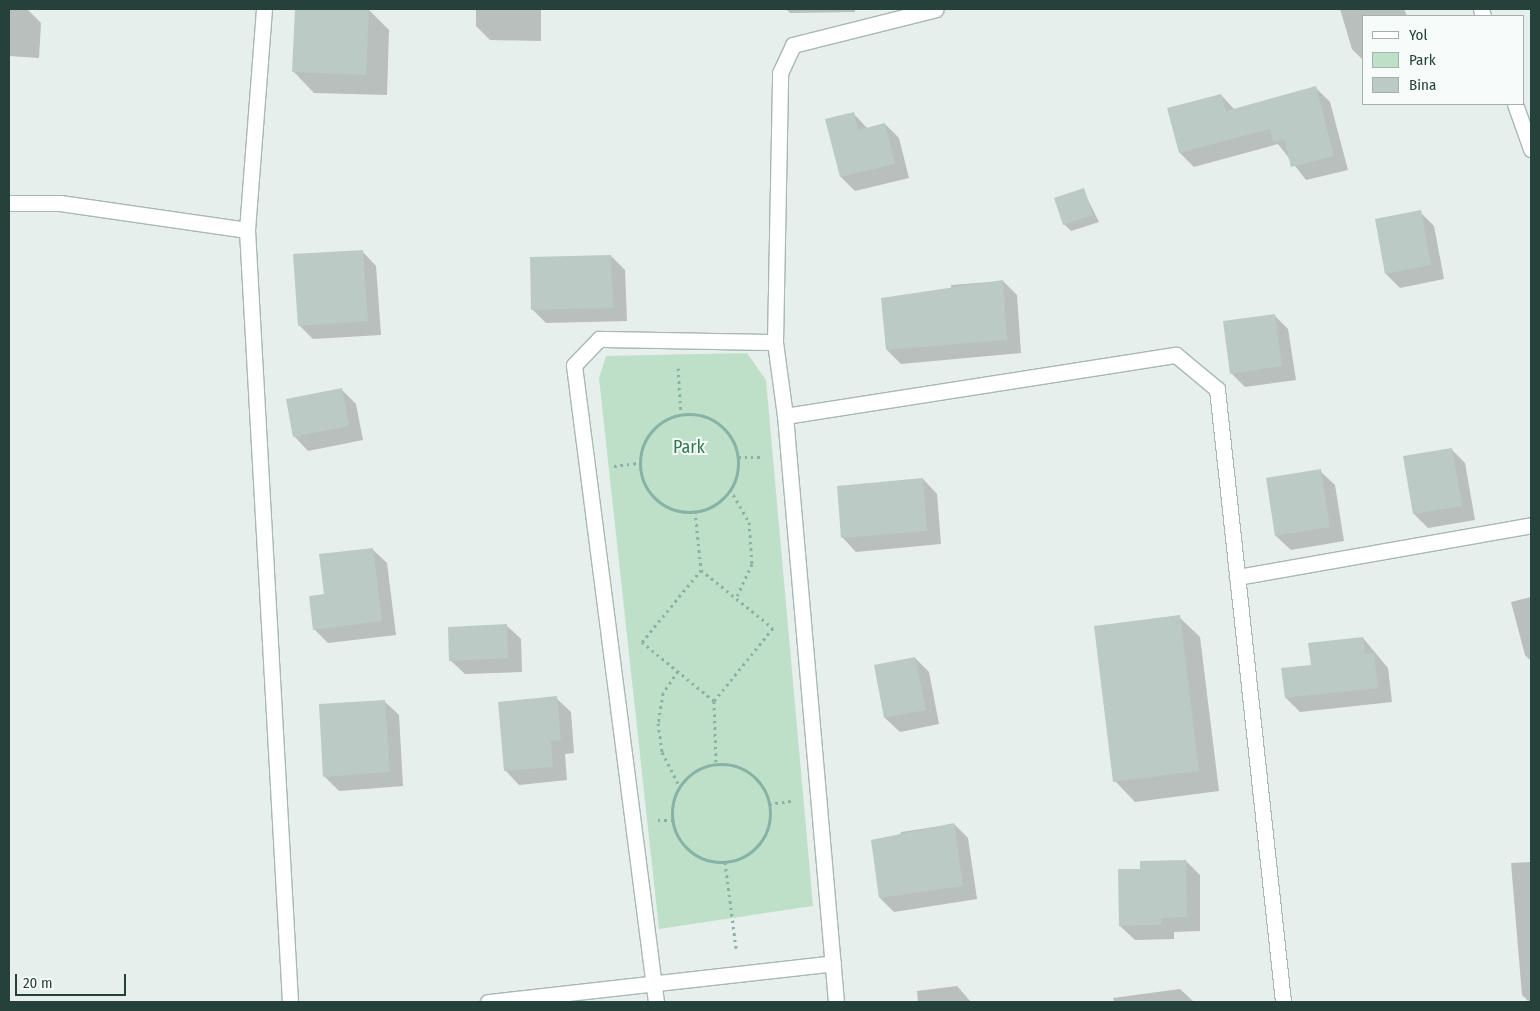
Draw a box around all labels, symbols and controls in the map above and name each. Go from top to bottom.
legend [1362,15,1525,105]
text: Yol [1409,26,1427,44]
text: Park [1409,51,1436,69]
text: Bina [1409,76,1436,94]
park label: Park [673,436,705,458]
scale bar [18,964,129,996]
text: 20 m [23,974,53,992]

